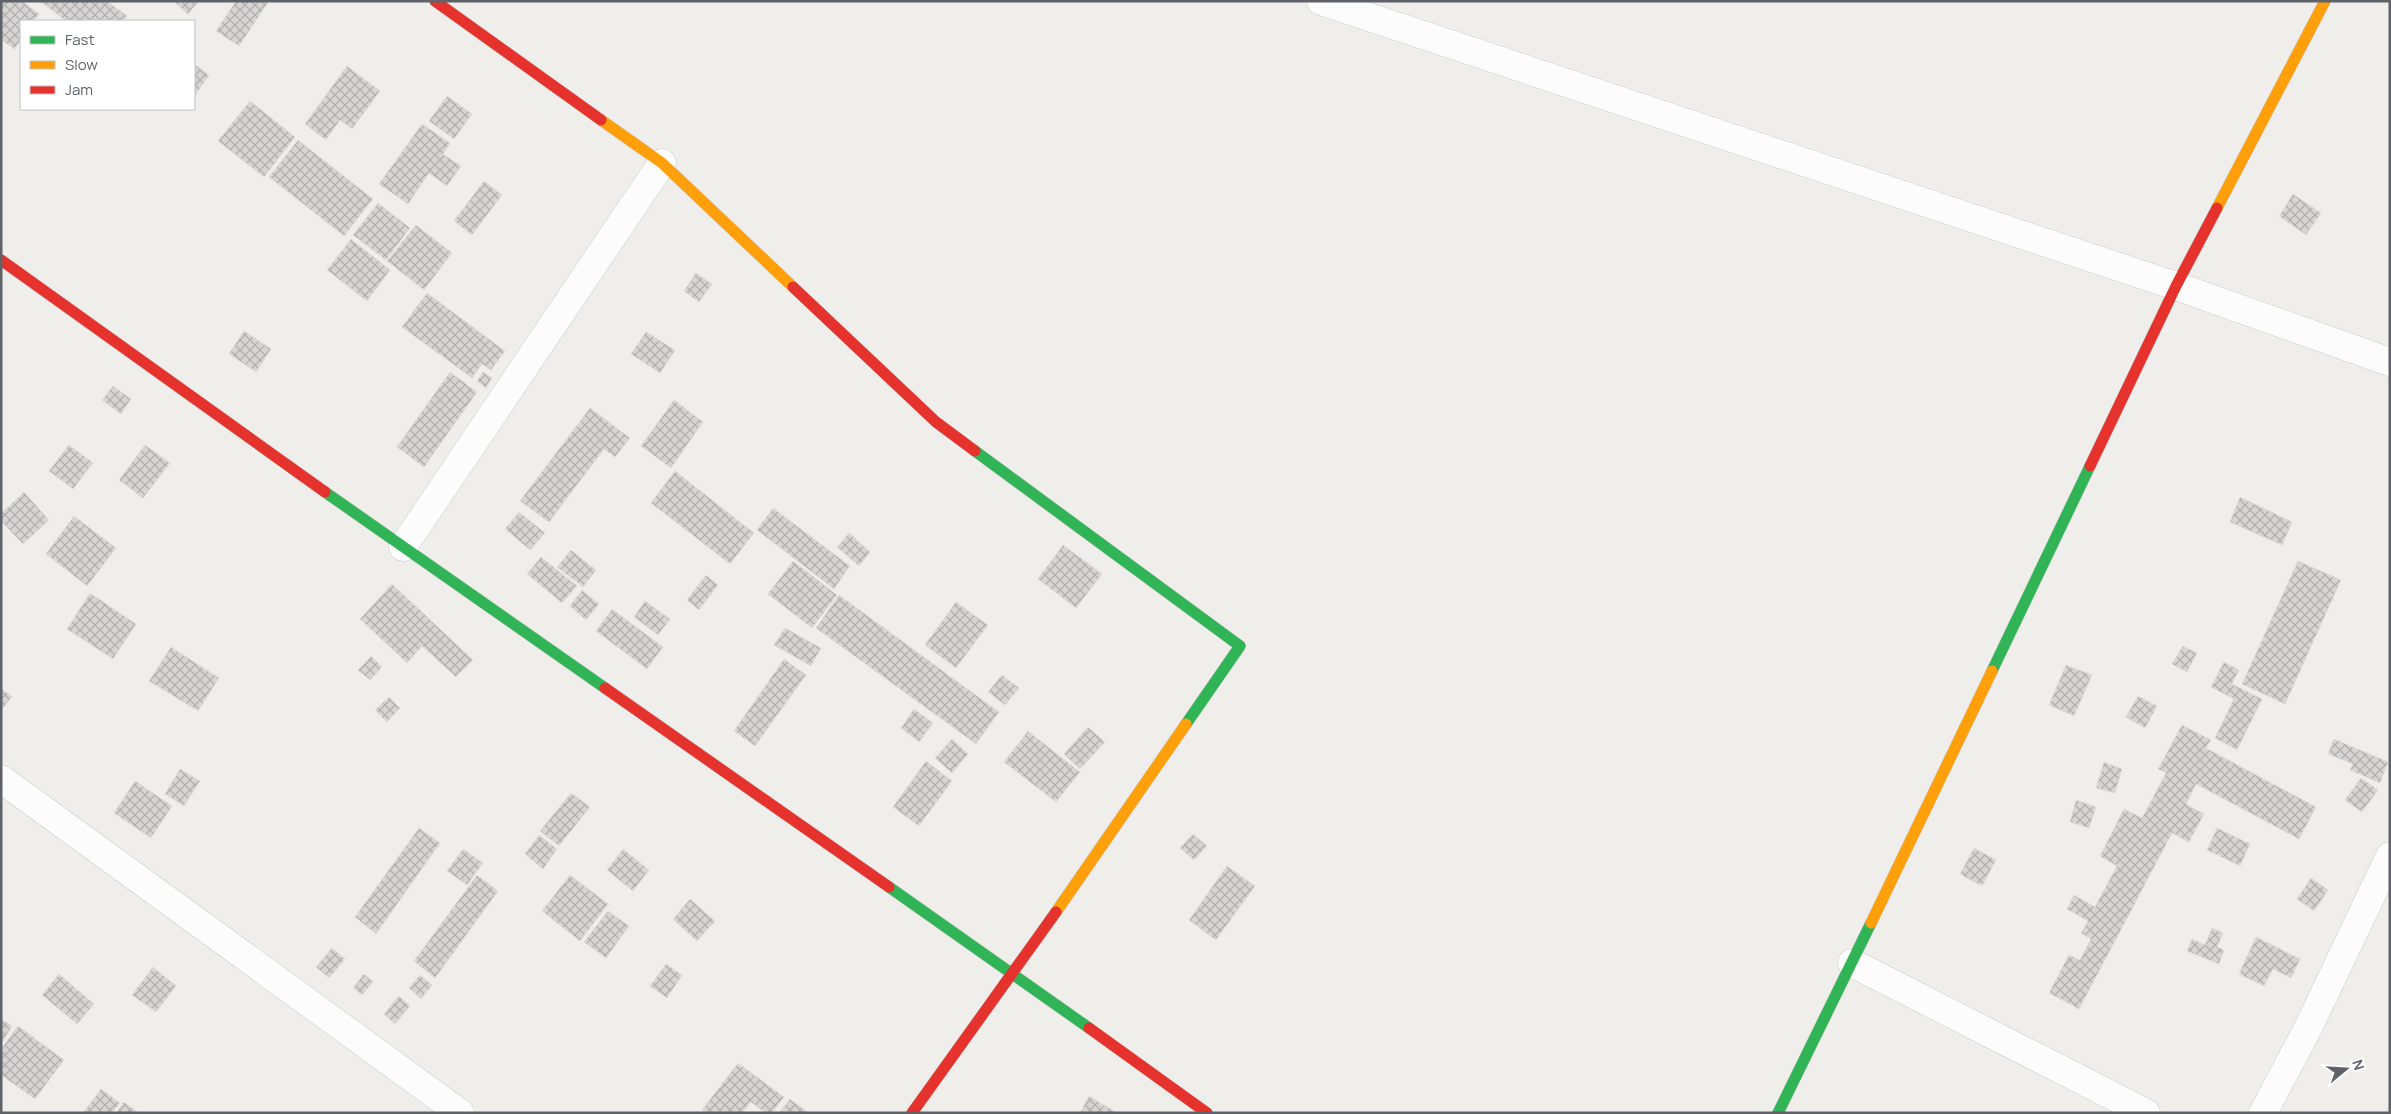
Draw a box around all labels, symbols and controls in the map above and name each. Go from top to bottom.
legend [20,20,195,110]
text: Fast [65,29,94,50]
text: Slow [65,54,98,75]
text: Jam [65,79,93,100]
north arrow [2321,1044,2371,1094]
text: N [2348,1057,2369,1073]

